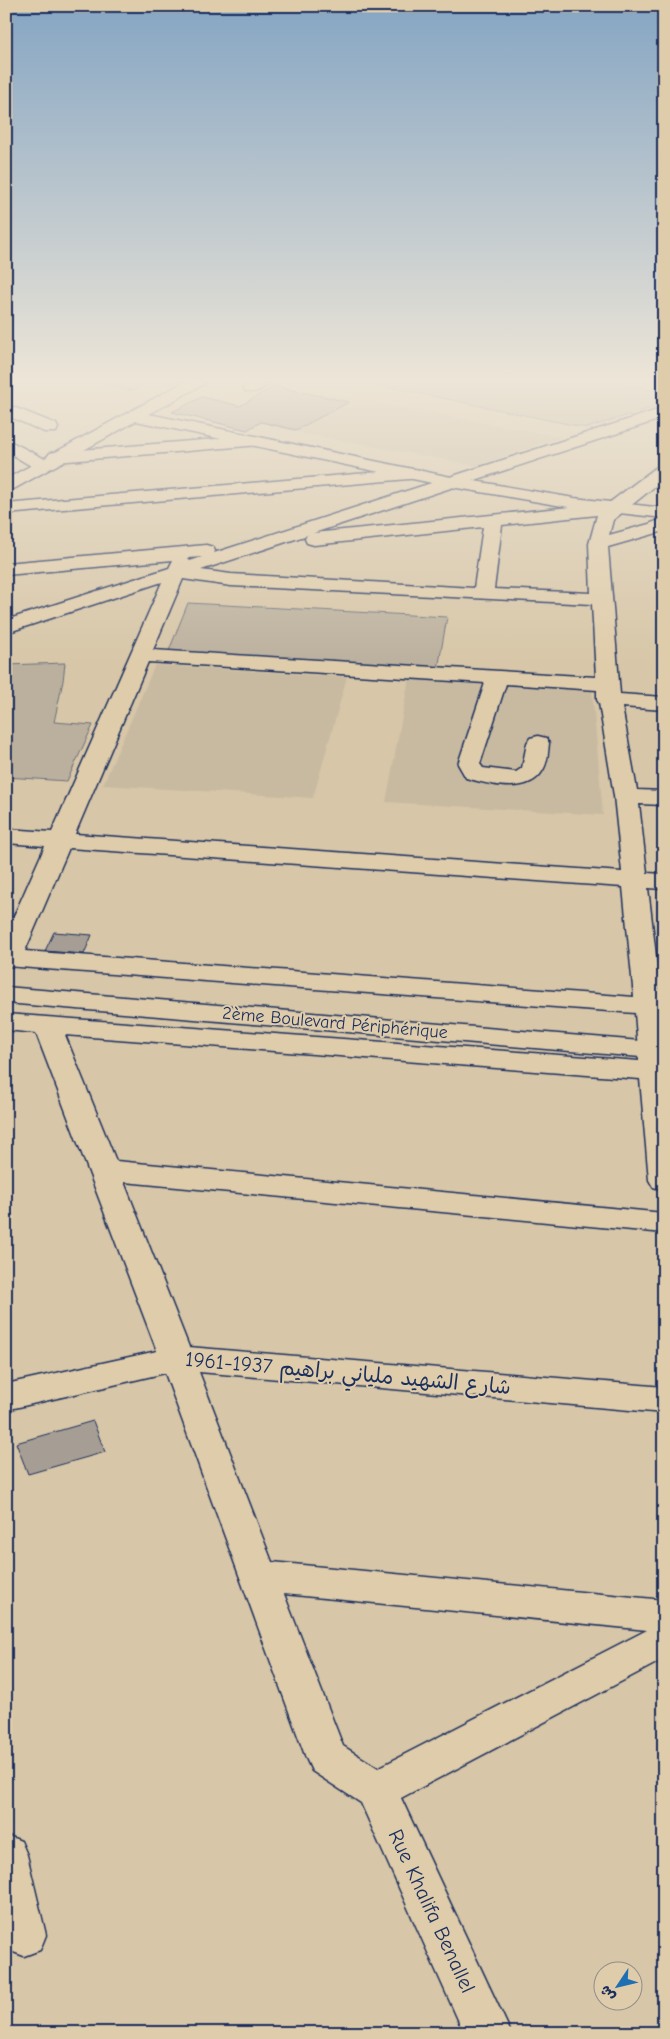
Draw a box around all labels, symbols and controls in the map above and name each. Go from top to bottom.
street label: 2ème Boulevard Périphérique [221,1003,449,1043]
street label: شارع الشهيد ملياني براهيم 1937-1961 [184,1347,512,1406]
street label: Rue Khalifa Benallel [384,1825,480,1997]
north arrow [592,1962,642,2012]
text: ش [596,1982,619,2004]

